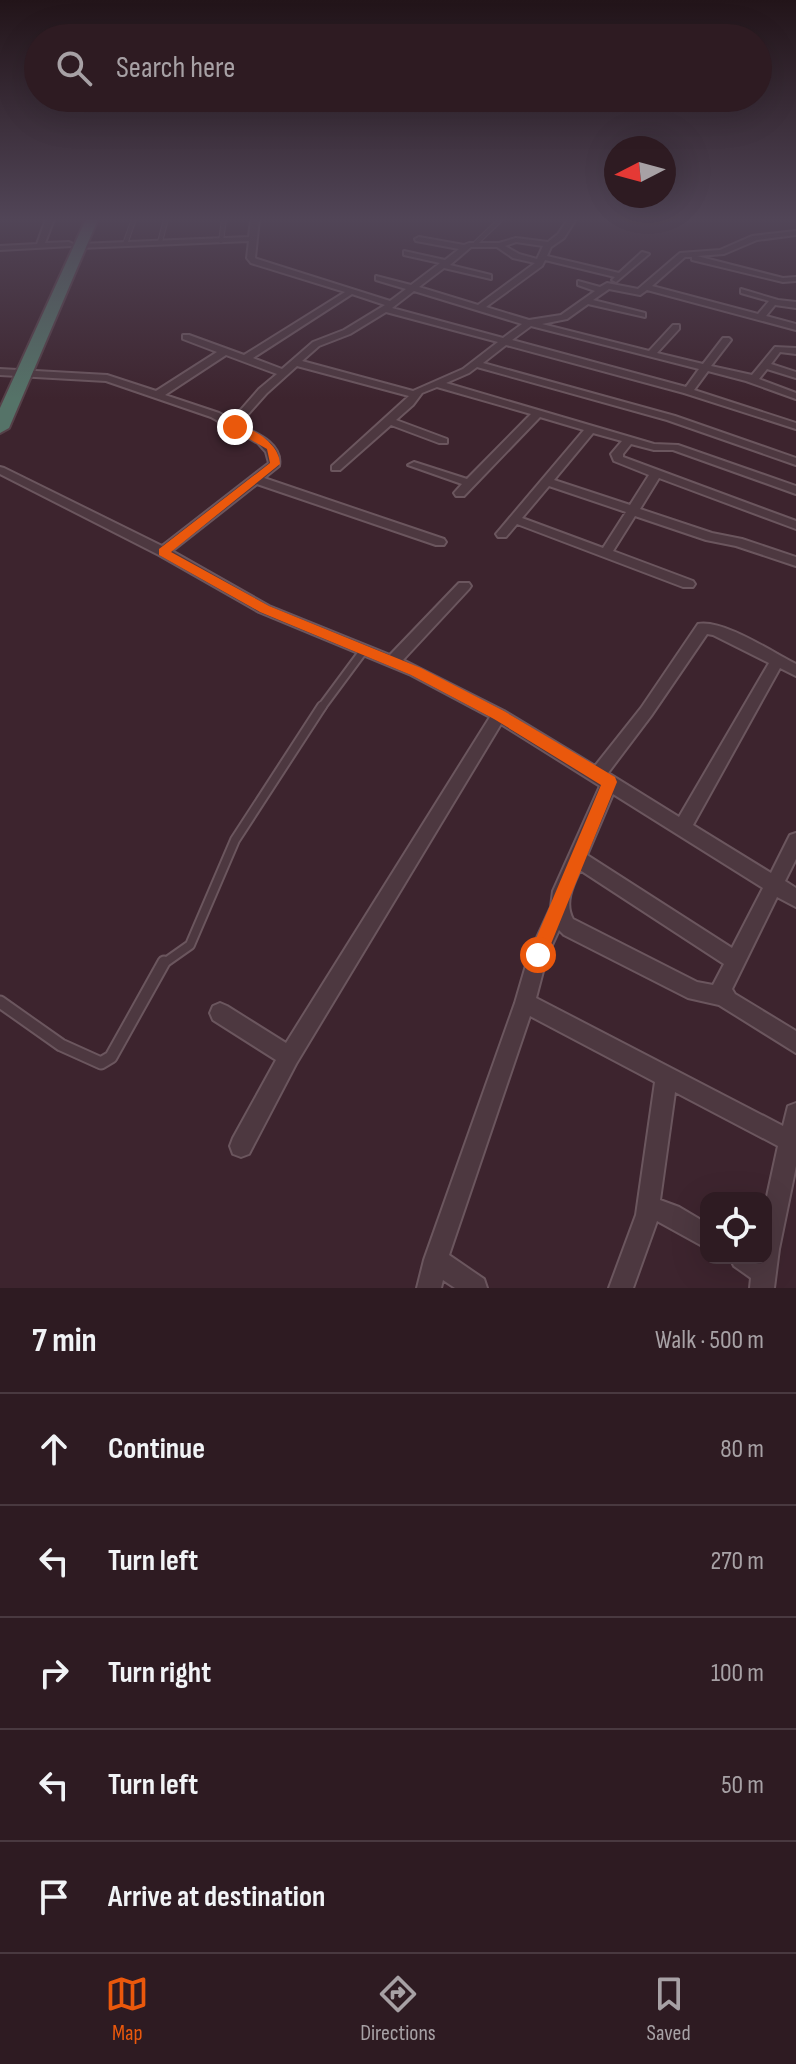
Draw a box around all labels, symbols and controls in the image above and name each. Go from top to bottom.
search box [24,24,772,112]
icon: search [52,46,96,90]
text: Search here [116,50,235,86]
north arrow [604,136,676,208]
route end [217,409,253,445]
route start [520,937,556,973]
map controls [700,1192,772,1264]
button: locate [700,1192,772,1264]
text: 7 min [32,1320,97,1361]
text: Walk · 500 m [655,1325,764,1356]
icon: ahead [32,1427,76,1471]
text: Continue [108,1431,205,1467]
text: 80 m [720,1434,764,1465]
icon: left [32,1539,76,1583]
text: Turn left [108,1543,198,1579]
text: 270 m [711,1546,764,1577]
icon: right [32,1651,76,1695]
text: Turn right [108,1655,211,1691]
text: 100 m [711,1658,764,1689]
icon: left [32,1763,76,1807]
text: Turn left [108,1767,198,1803]
text: 50 m [721,1770,764,1801]
icon: arrive [32,1875,76,1919]
text: Arrive at destination [108,1879,325,1915]
tab: Map [105,1972,149,2047]
tab: Directions [360,1972,436,2047]
tab: Saved [647,1972,691,2047]

